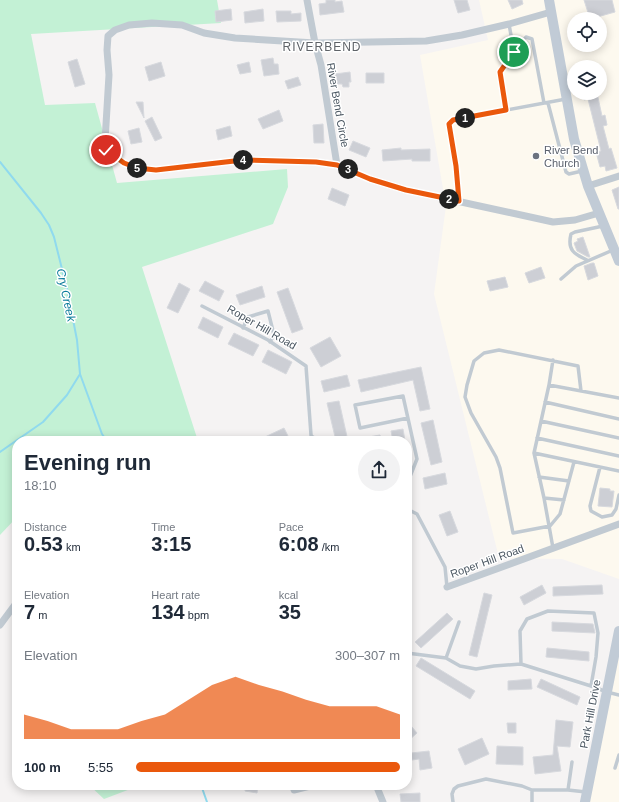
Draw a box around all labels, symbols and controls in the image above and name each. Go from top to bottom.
map controls [567,12,607,100]
button: locate [567,12,607,52]
pin [497,35,531,69]
district label: RIVERBEND [282,40,362,54]
icon: arrive [503,41,525,63]
button: layers [567,60,607,100]
street label: River Bend Circle [325,62,351,148]
pin: 1 [455,108,475,128]
text: 1 [462,112,468,124]
pin [89,133,123,167]
icon: check [95,139,117,161]
place label: River Bend Church [544,144,598,169]
pin: 4 [233,150,253,170]
marker: River Bend Church [531,151,541,161]
text: 4 [240,154,246,166]
pin: 5 [127,158,147,178]
pin: 3 [338,159,358,179]
text: 5 [134,162,140,174]
text: 3 [345,163,351,175]
pin: 2 [439,189,459,209]
text: 2 [446,193,452,205]
water label: Cry Creek [54,267,79,324]
street label: Roper Hill Road [225,302,299,352]
button: share [358,449,400,491]
text: Evening run [24,450,151,475]
text: 18:10 [24,478,57,493]
text: Distance [24,521,67,533]
text: Time [151,521,175,533]
text: Pace [279,521,304,533]
text: 0.53 [24,533,63,555]
text: 3:15 [151,533,191,555]
text: 6:08 [279,533,319,555]
text: km [63,541,81,553]
text: /km [319,541,339,553]
street label: Roper Hill Road [448,542,526,580]
text: Elevation [24,589,69,601]
text: Heart rate [151,589,200,601]
text: kcal [279,589,298,601]
text: 7 [24,601,35,623]
text: 134 [151,601,185,623]
text: 35 [279,601,301,623]
text: m [35,609,47,621]
text: bpm [185,609,209,621]
text: Elevation [24,648,77,663]
text: 300–307 m [335,648,400,663]
street label: Park Hill Drive [577,679,603,749]
text: 100 m [24,760,61,775]
text: 5:55 [88,760,113,775]

